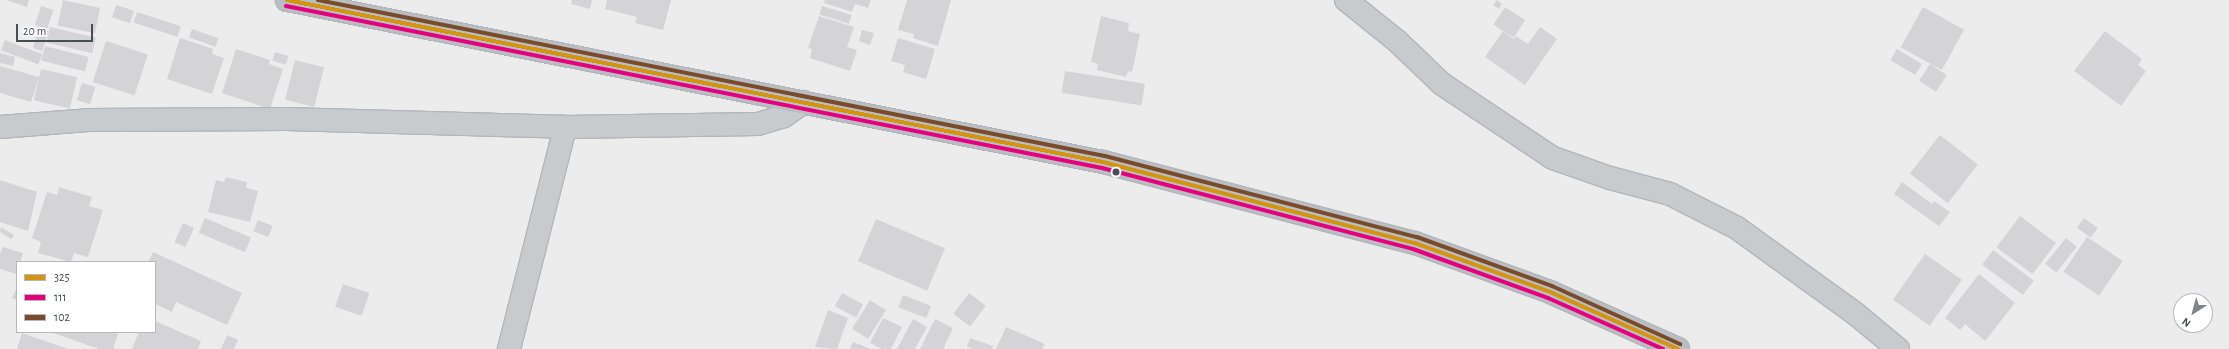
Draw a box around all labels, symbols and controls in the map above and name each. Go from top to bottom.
scale bar [18,16,95,42]
text: 20 m [23,25,46,37]
unlabelled marker [1111,167,1121,177]
legend [16,261,156,333]
text: 325 [54,271,69,283]
text: 111 [54,291,66,303]
north arrow [2173,293,2213,333]
text: 102 [54,311,70,323]
text: N [2180,316,2193,329]

